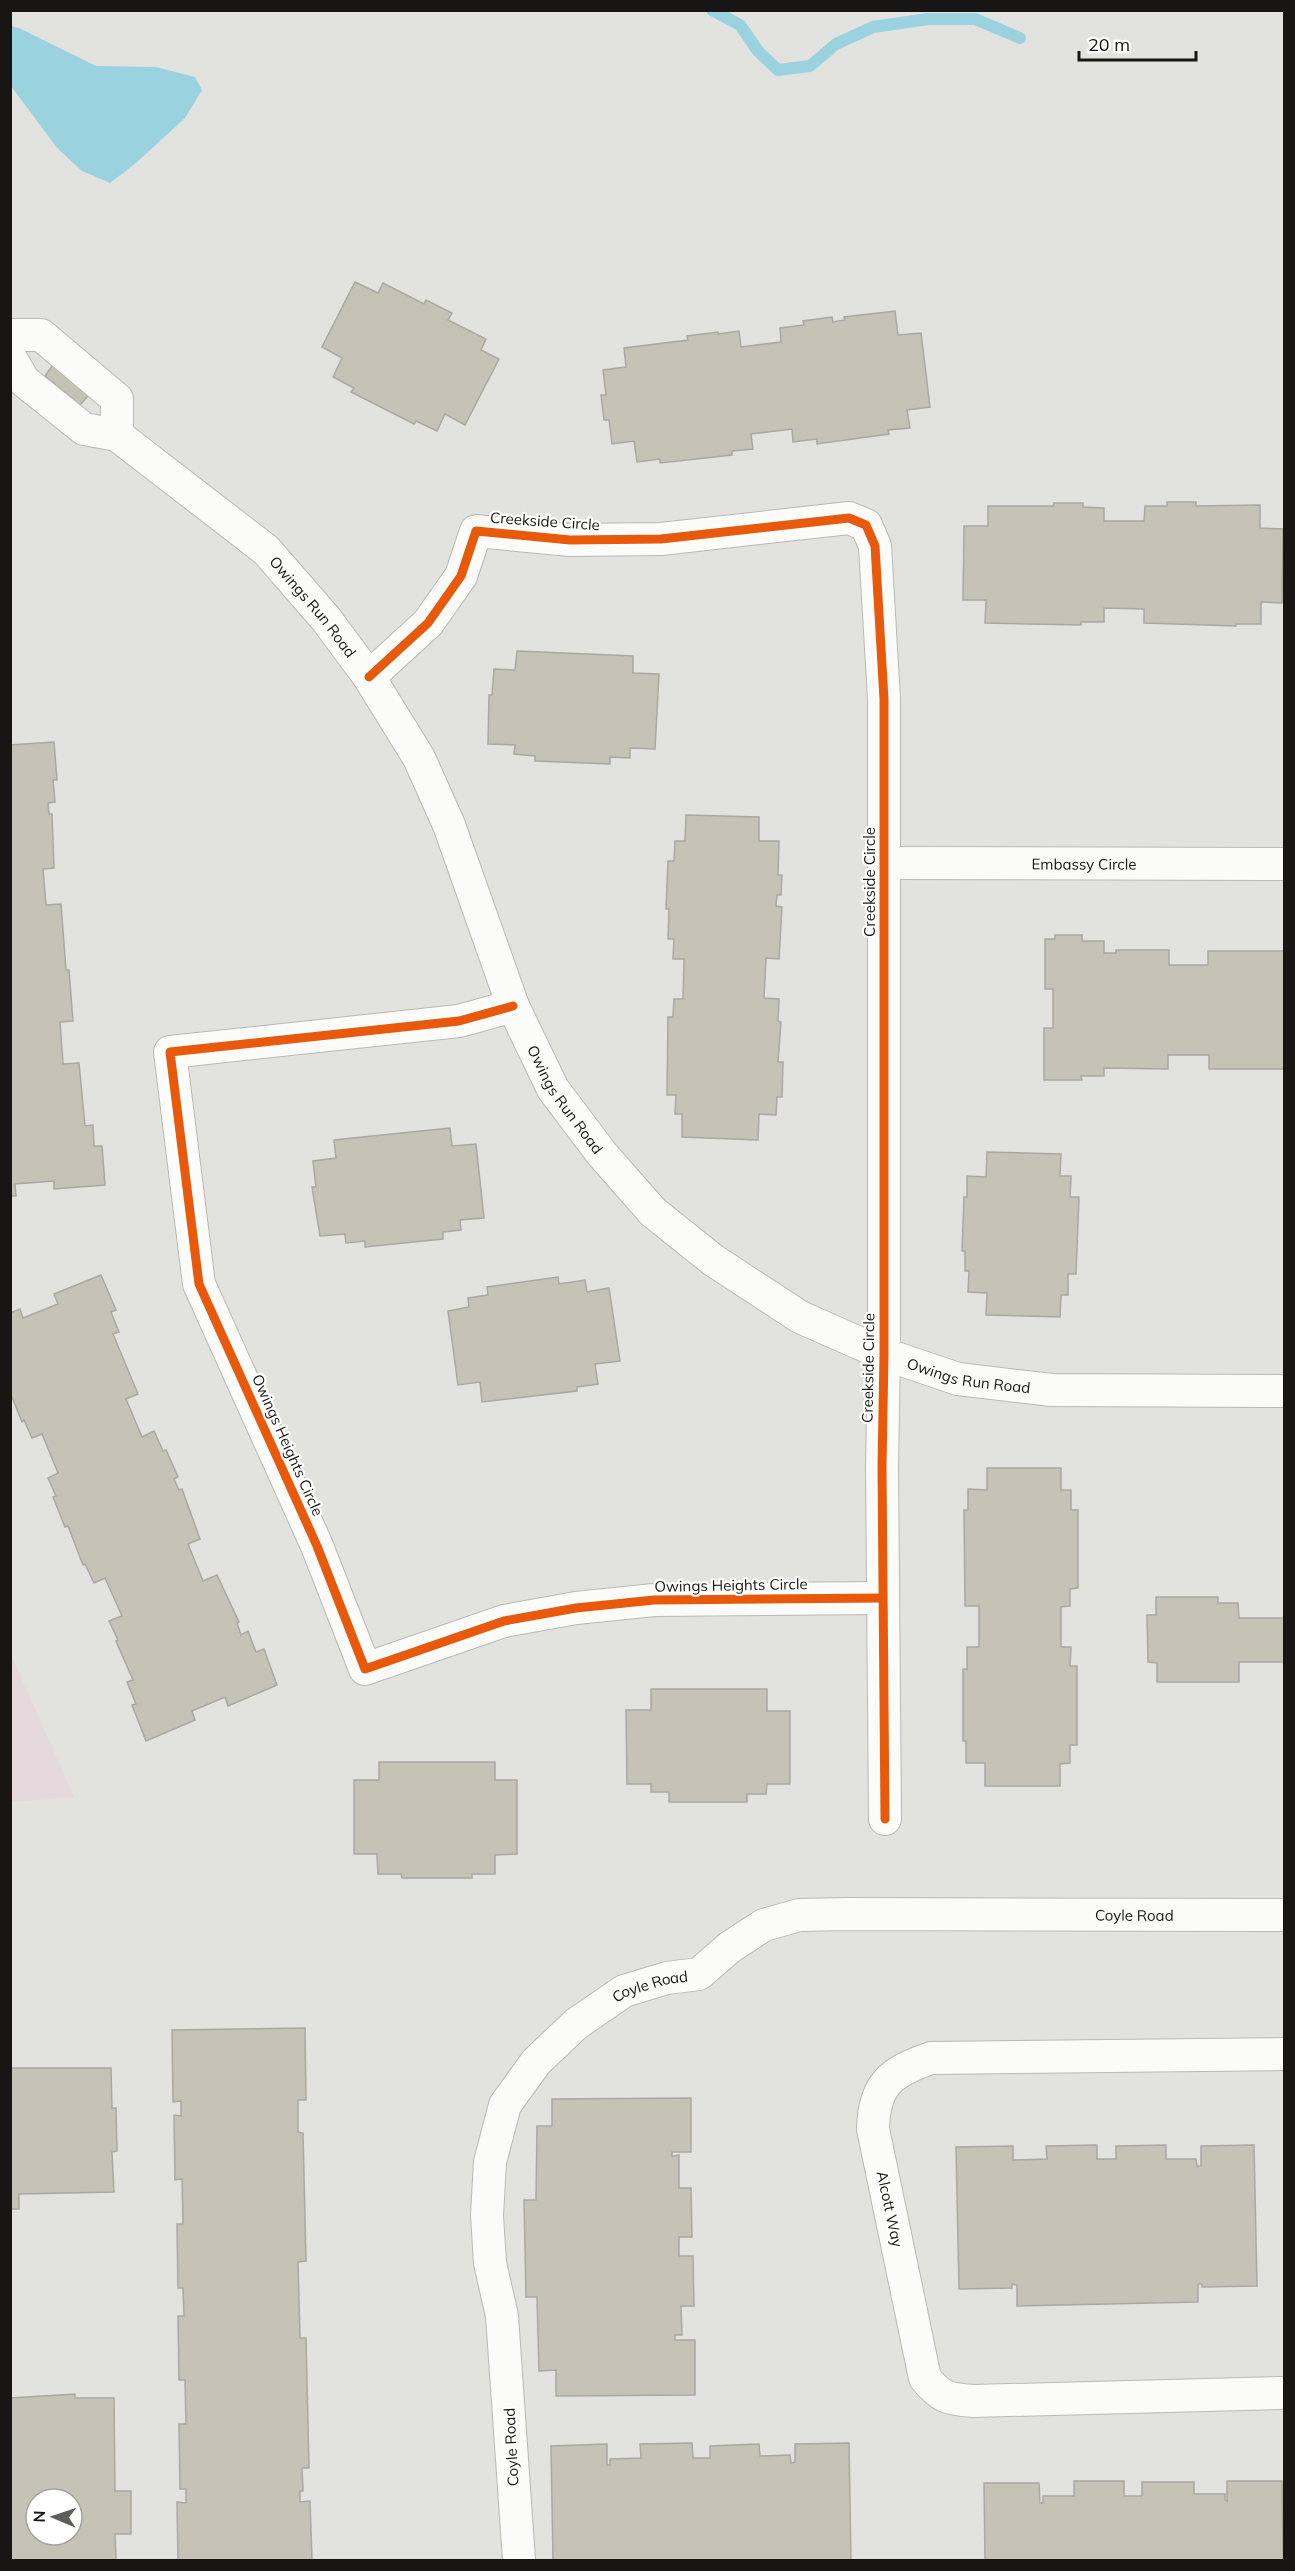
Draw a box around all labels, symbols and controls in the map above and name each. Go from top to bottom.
scale bar [1079,24,1196,62]
text: 20 m [1088,33,1130,56]
street label: Creekside Circle [489,508,601,534]
street label: Owings Run Road [266,552,361,661]
street label: Creekside Circle [860,827,879,937]
street label: Embassy Circle [1031,854,1137,873]
street label: Owings Run Road [524,1042,608,1157]
street label: Creekside Circle [858,1313,878,1423]
street label: Owings Run Road [905,1353,1032,1397]
street label: Owings Heights Circle [248,1371,328,1519]
street label: Owings Heights Circle [654,1574,808,1596]
street label: Coyle Road [1095,1905,1174,1924]
street label: Coyle Road [608,1966,689,2006]
street label: Alcott Way [873,2169,907,2249]
street label: Coyle Road [499,2407,523,2487]
north arrow [24,2487,84,2547]
text: N [29,2510,49,2523]

